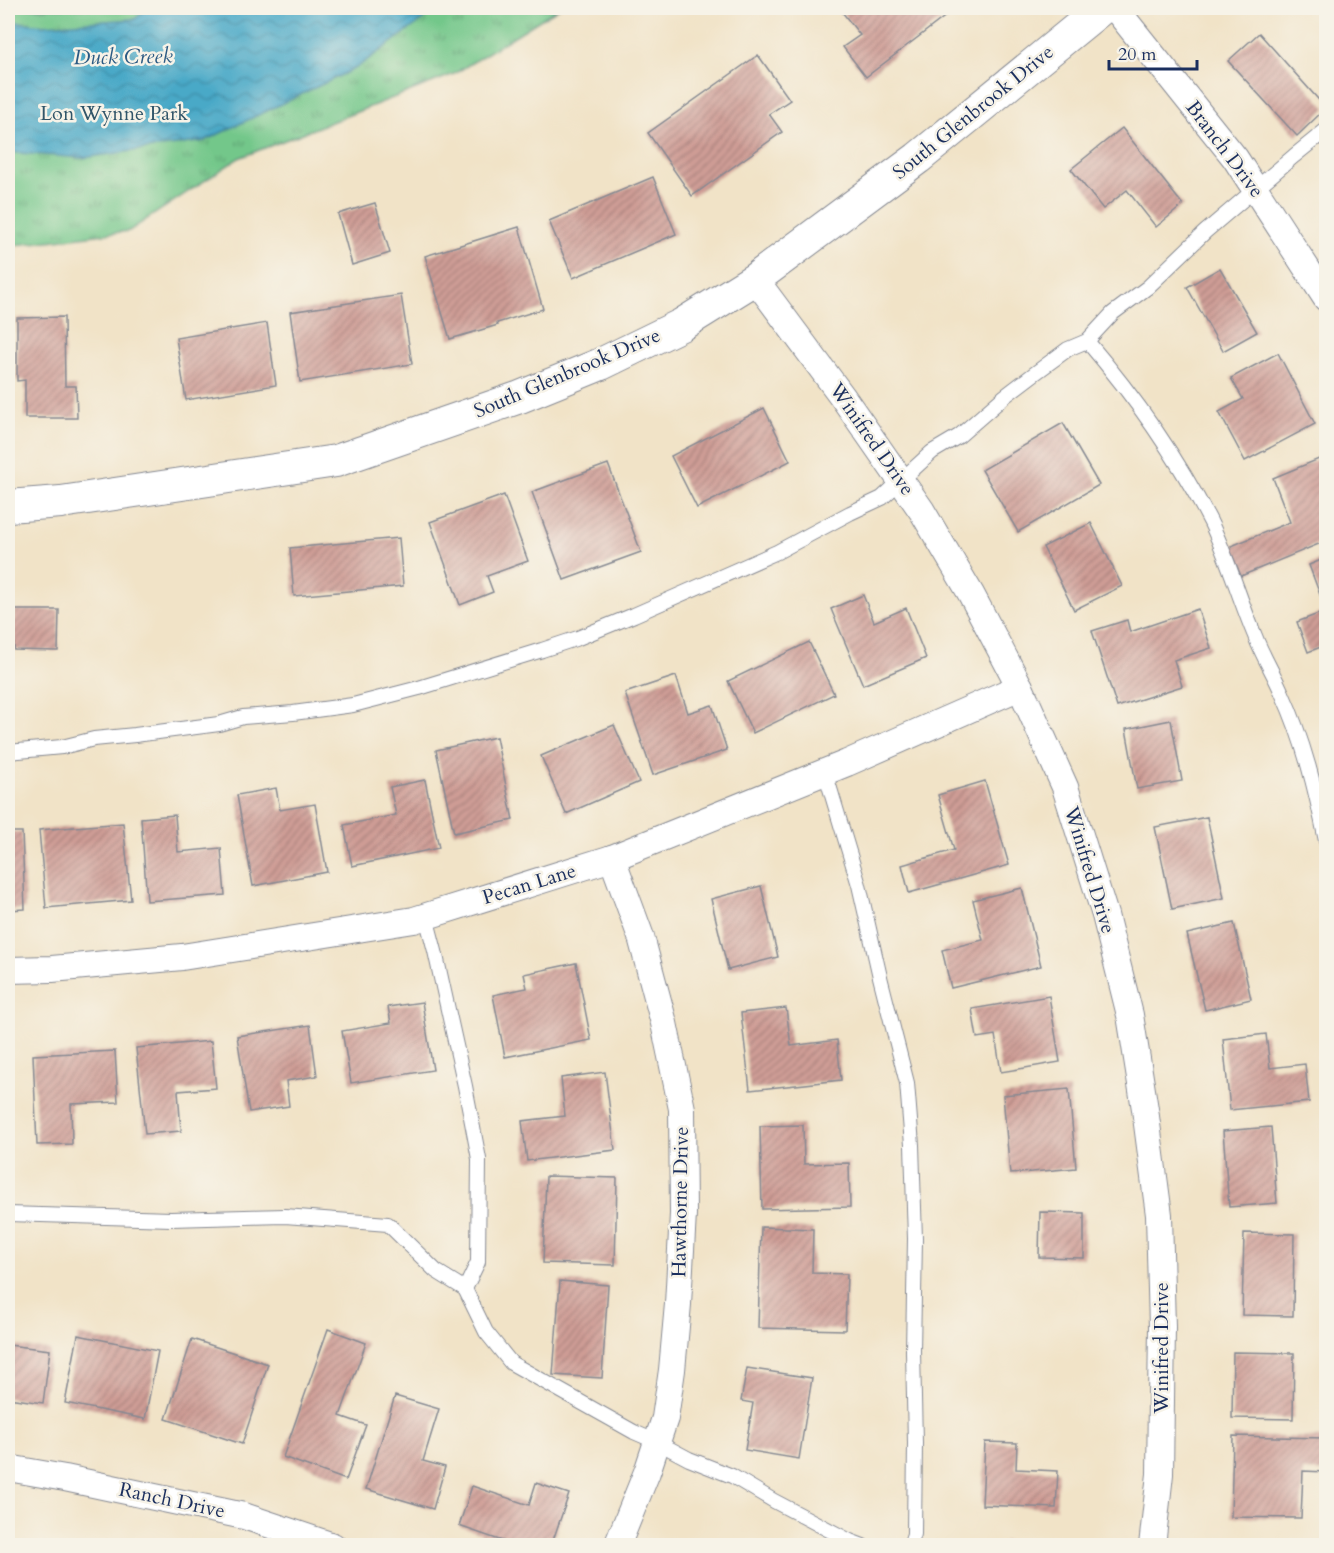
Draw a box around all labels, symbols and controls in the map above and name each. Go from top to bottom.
scale bar [1109,33,1198,71]
street label: South Glenbrook Drive [887,39,1059,185]
water label: Duck Creek [73,42,174,72]
text: 20 m [1118,42,1157,67]
street label: Branch Drive [1180,95,1270,203]
park label: Lon Wynne Park [40,100,188,127]
street label: South Glenbrook Drive [470,322,664,424]
street label: Winifred Drive [823,377,921,501]
street label: Winifred Drive [1058,802,1122,937]
street label: Pecan Lane [479,857,579,911]
street label: Hawthorne Drive [665,1126,695,1278]
street label: Winifred Drive [1148,1282,1175,1415]
street label: Ranch Drive [117,1476,227,1524]

